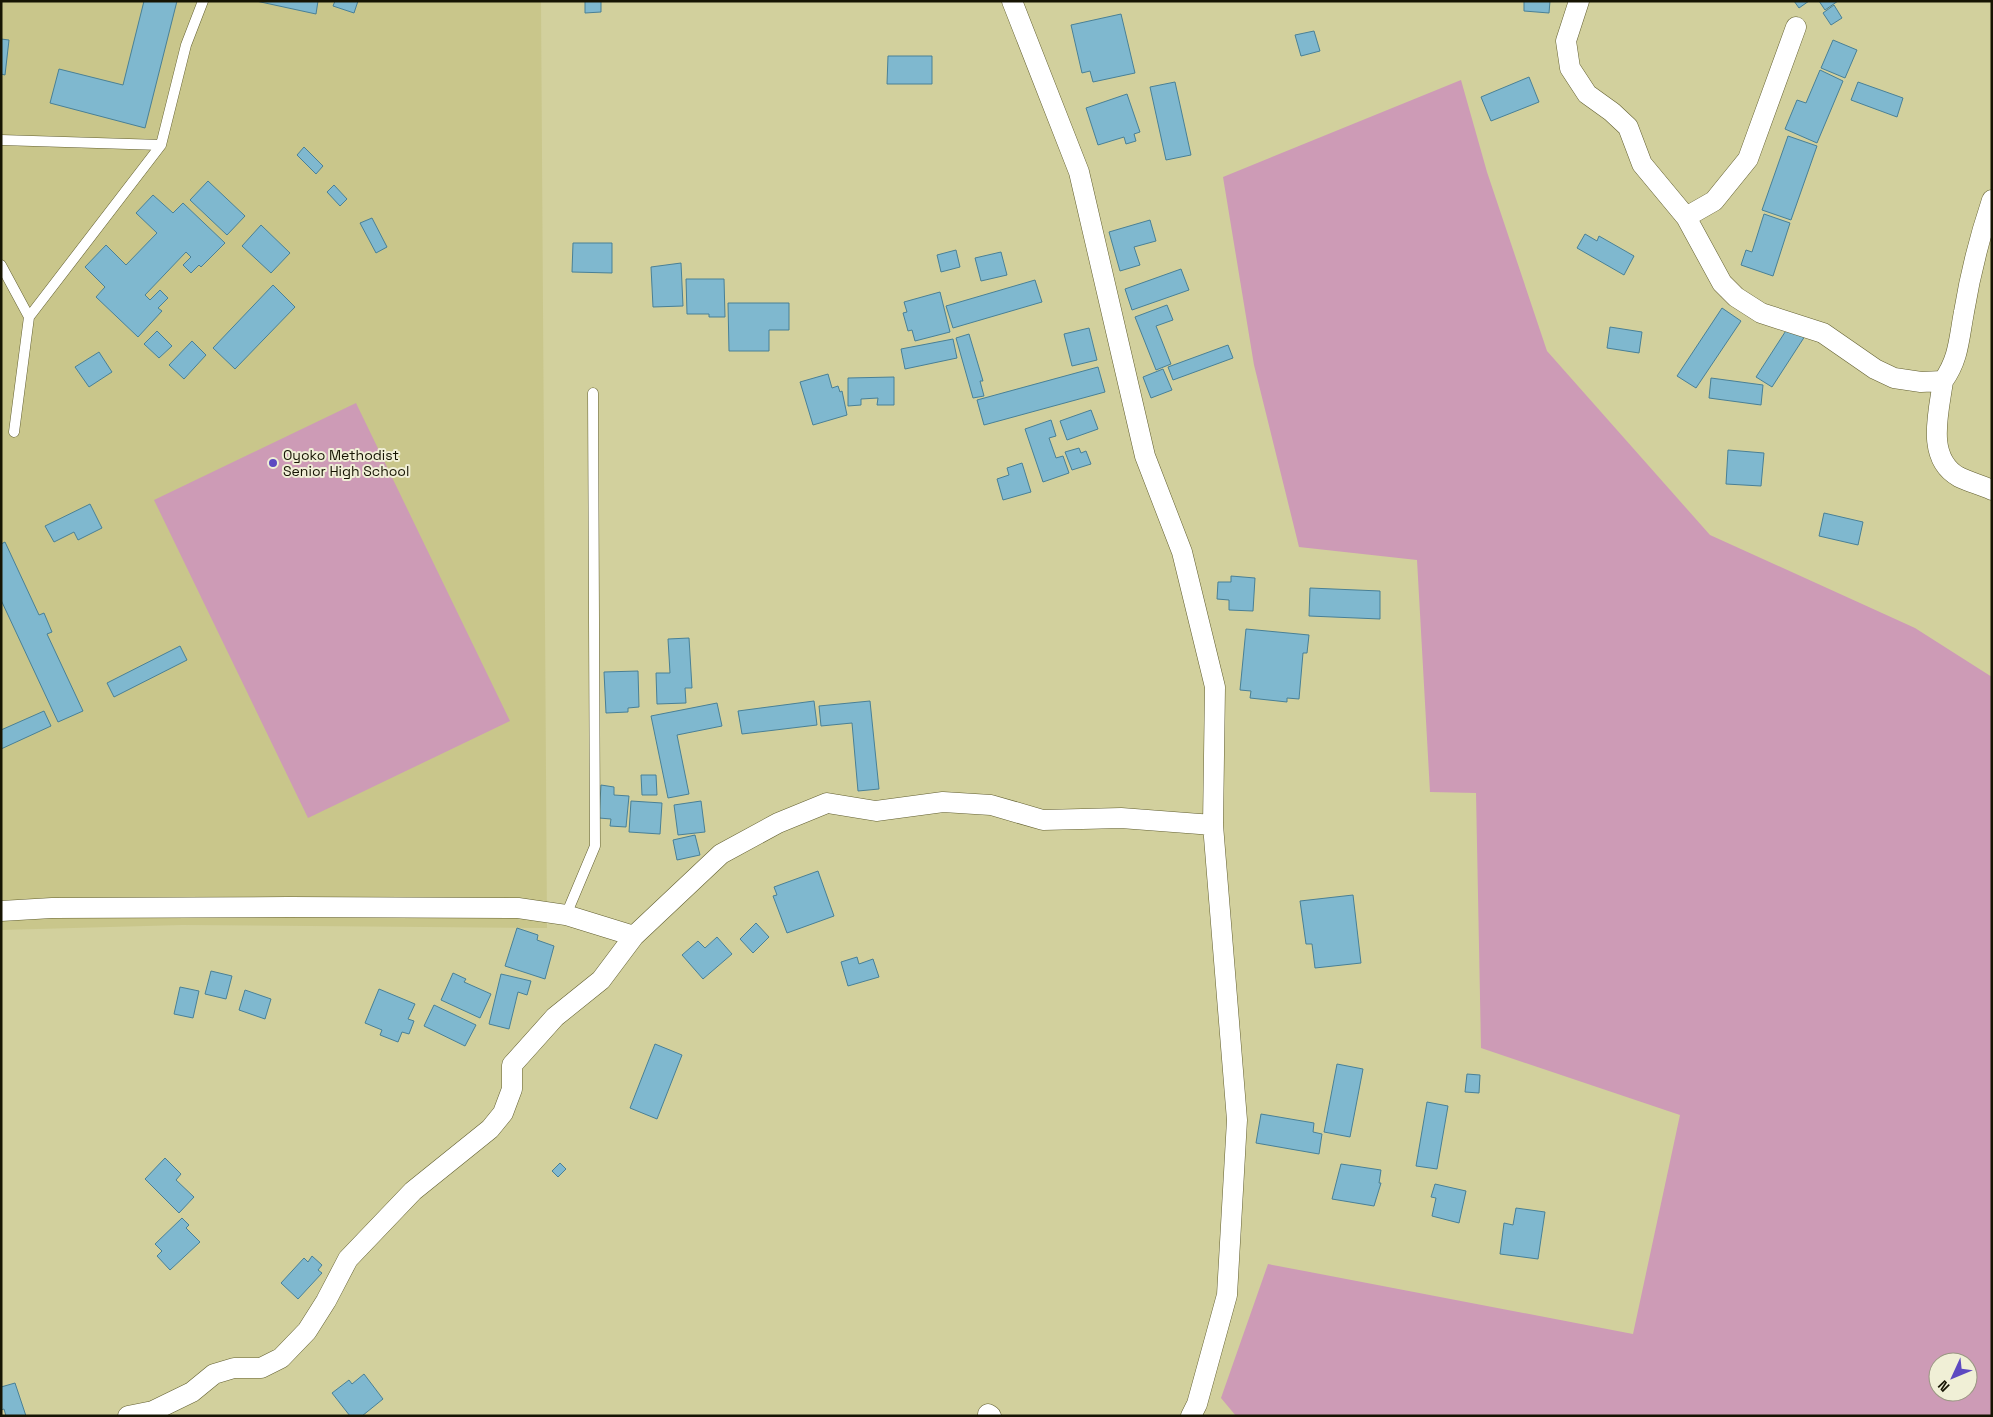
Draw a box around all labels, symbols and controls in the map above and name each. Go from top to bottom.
place label: Oyoko Methodist Senior High School [283,446,409,480]
marker: Oyoko Methodist Senior High School [267,457,279,469]
north arrow [1928,1352,1978,1402]
text: N [1934,1376,1953,1396]

